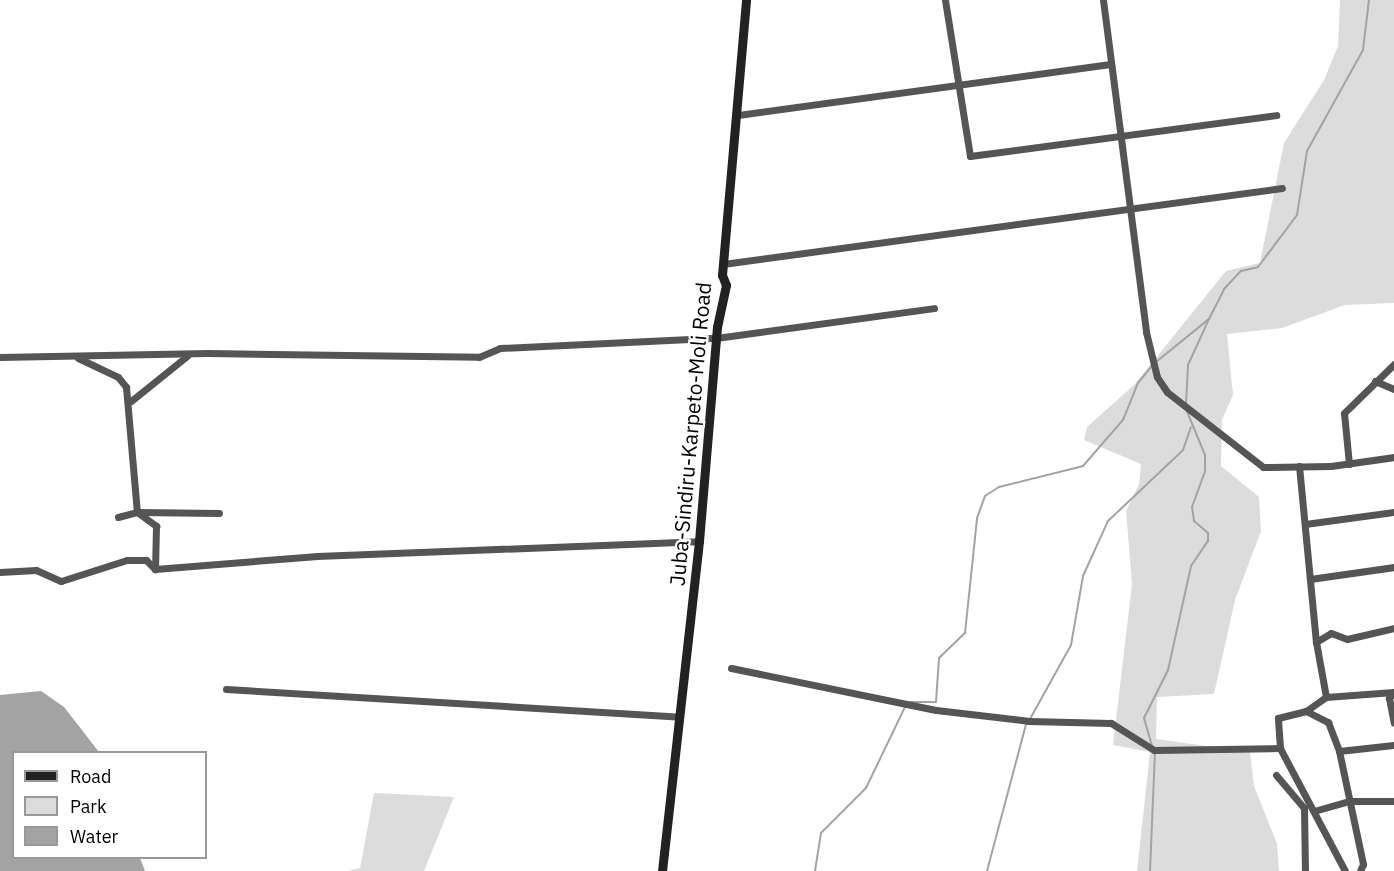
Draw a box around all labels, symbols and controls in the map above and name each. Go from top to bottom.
street label: Juba-Sindiru-Karpeto-Moli Road [664,281,716,587]
legend [12,751,207,859]
text: Road [70,765,111,788]
text: Park [70,795,106,818]
text: Water [70,825,118,848]

